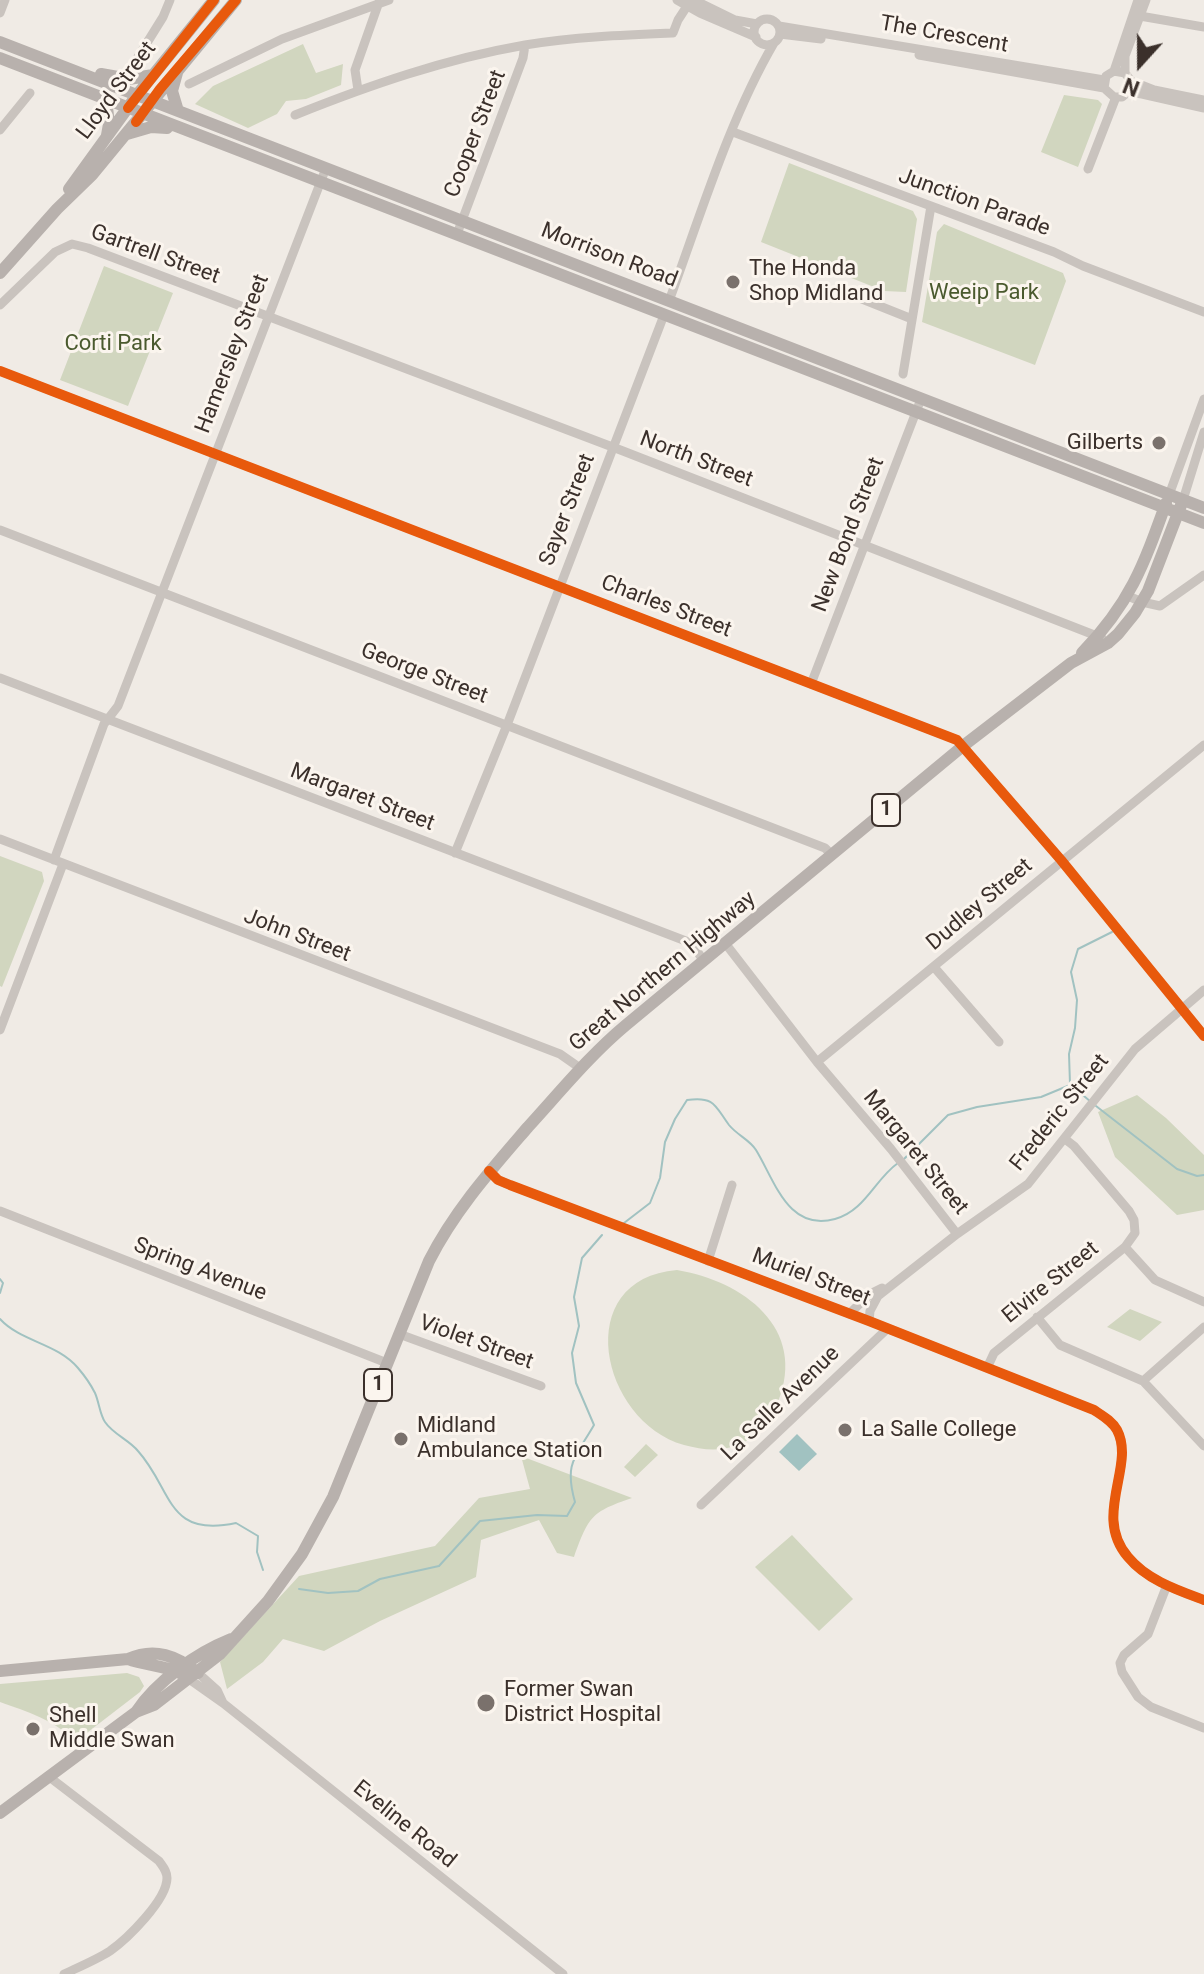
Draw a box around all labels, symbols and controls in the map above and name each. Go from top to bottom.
street label: The Crescent [878,11,1010,59]
north arrow [1100,24,1180,104]
street label: Lloyd Street [72,37,162,145]
street label: Cooper Street [440,67,512,201]
text: N [1119,72,1143,101]
street label: Junction Parade [895,163,1053,243]
street label: Morrison Road [537,218,681,294]
street label: Gartrell Street [87,219,223,291]
place label: The Honda Shop Midland [749,256,883,308]
street label: Hamersley Street [191,271,275,437]
marker: The Honda Shop Midland [724,273,742,291]
park label: Weeip Park [929,280,1039,306]
park label: Corti Park [64,331,162,357]
street label: North Street [636,426,756,494]
place label: Gilberts [1067,430,1143,456]
marker: Gilberts [1150,434,1168,452]
street label: Sayer Street [535,450,601,570]
street label: New Bond Street [807,454,891,616]
street label: Charles Street [597,570,735,644]
street label: George Street [357,638,491,710]
street label: Margaret Street [286,758,438,838]
road number: 1 [872,794,900,826]
street label: Dudley Street [922,853,1038,957]
street label: Great Northern Highway [564,886,762,1058]
street label: John Street [240,904,354,968]
street label: Frederic Street [1005,1049,1115,1177]
street label: Margaret Street [857,1085,973,1221]
street label: Spring Avenue [130,1233,270,1307]
street label: Elvire Street [998,1236,1104,1330]
street label: Muriel Street [748,1243,874,1313]
street label: Violet Street [415,1310,537,1376]
street label: La Salle Avenue [716,1341,846,1467]
road number: 1 [364,1369,392,1401]
place label: Midland Ambulance Station [417,1413,603,1464]
place label: La Salle College [861,1417,1016,1443]
marker: La Salle College [836,1421,854,1439]
marker: Midland Ambulance Station [392,1430,410,1448]
place label: Former Swan District Hospital [504,1677,661,1728]
marker: Former Swan District Hospital [475,1692,497,1714]
place label: Shell Middle Swan [49,1703,175,1754]
marker: Shell Middle Swan [24,1720,42,1738]
street label: Eveline Road [347,1775,461,1875]

